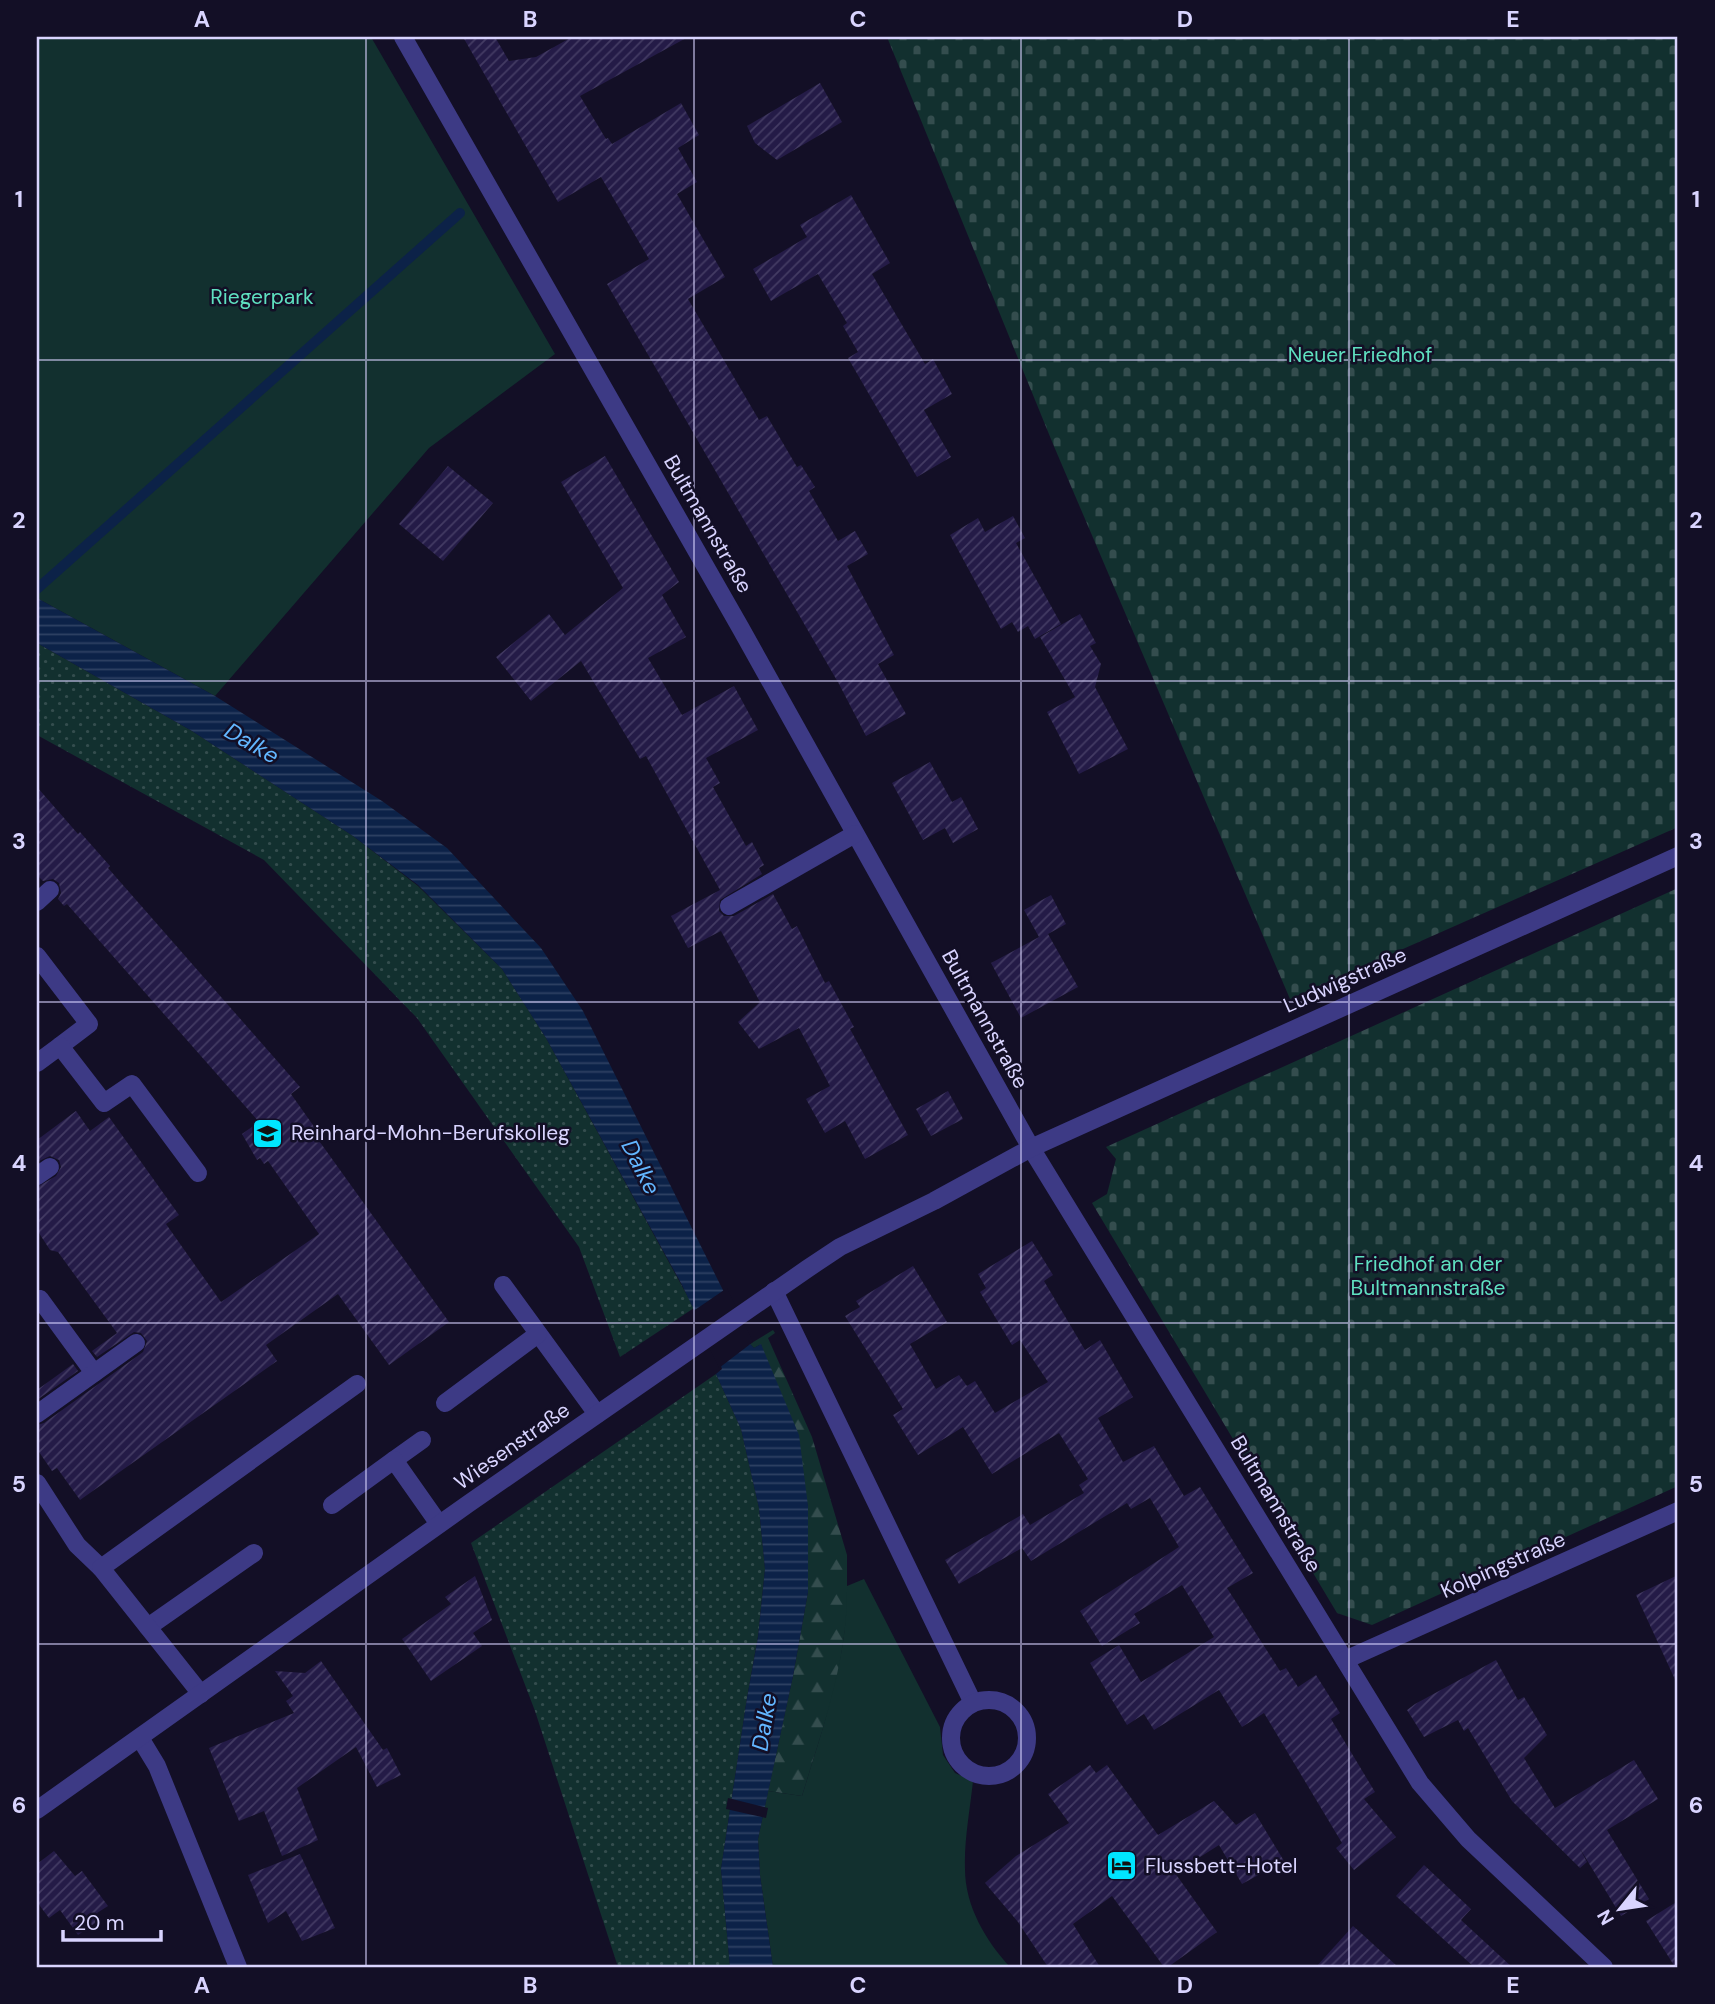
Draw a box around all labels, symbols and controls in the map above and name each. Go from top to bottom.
text: A [194,4,210,34]
text: B [523,4,537,34]
text: C [850,4,866,34]
text: D [1177,4,1193,34]
text: E [1506,4,1520,34]
text: 1 [15,184,23,214]
text: 1 [1692,184,1700,214]
park label: Riegerpark [210,283,314,311]
park label: Neuer Friedhof [1288,341,1432,369]
street label: Bultmannstraße [657,450,759,598]
text: 2 [12,505,26,535]
text: 2 [1689,505,1703,535]
water label: Dalke [219,715,285,771]
text: 3 [12,826,26,856]
text: 3 [1689,826,1703,856]
street label: Ludwigstraße [1279,940,1411,1020]
street label: Bultmannstraße [935,944,1035,1094]
school or university icon: Reinhard-Mohn-Berufskolleg [251,1116,285,1150]
place label: Reinhard-Mohn-Berufskolleg [291,1119,570,1147]
water label: Dalke [614,1134,668,1200]
text: 4 [12,1148,27,1178]
text: 4 [1689,1148,1704,1178]
park label: Friedhof an der Bultmannstraße [1351,1250,1506,1302]
street label: Wiesenstraße [449,1396,575,1496]
street label: Bultmannstraße [1224,1430,1328,1578]
text: 5 [12,1469,26,1499]
text: 5 [1689,1469,1703,1499]
street label: Kolpingstraße [1436,1525,1570,1605]
water label: Dalke [745,1691,783,1753]
text: 6 [12,1790,26,1820]
text: 6 [1689,1790,1703,1820]
hotel icon: Flussbett-Hotel [1105,1849,1139,1883]
place label: Flussbett-Hotel [1145,1852,1297,1880]
north arrow [1586,1874,1656,1944]
scale bar [63,1899,161,1943]
text: N [1591,1905,1620,1930]
text: 20 m [74,1909,125,1937]
text: A [194,1970,210,2000]
text: B [523,1970,537,2000]
text: C [850,1970,866,2000]
text: D [1177,1970,1193,2000]
text: E [1506,1970,1520,2000]

